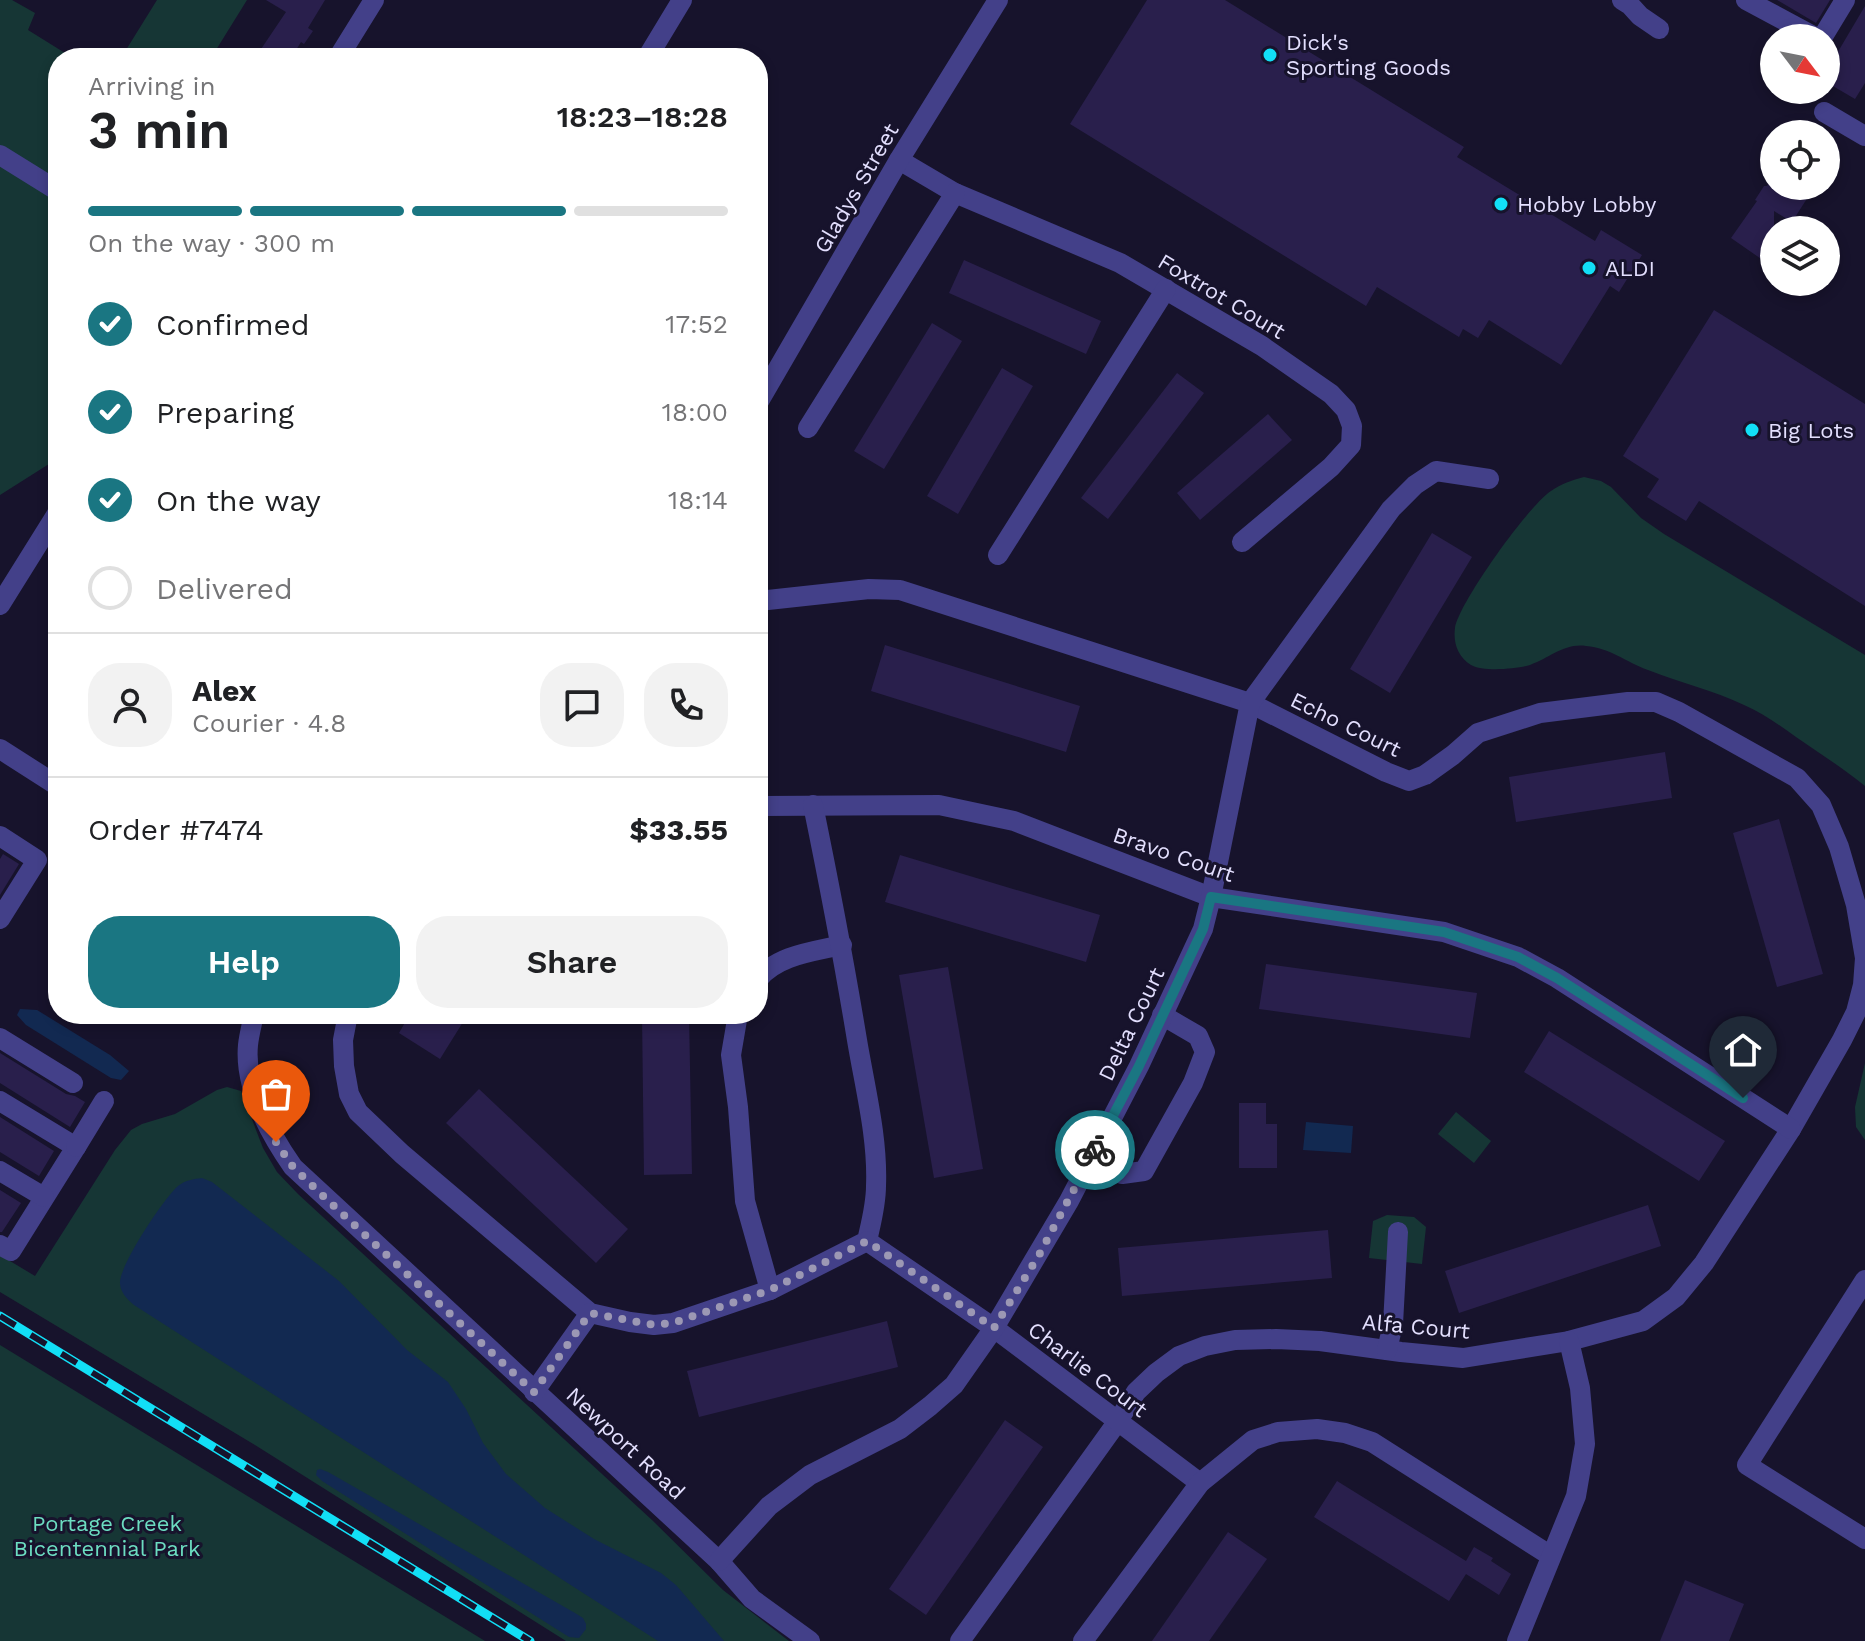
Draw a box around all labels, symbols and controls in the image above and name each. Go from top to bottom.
north arrow [1760,24,1840,104]
map controls [1760,24,1840,296]
place label: Dick's Sporting Goods [1286,30,1451,80]
marker: Dick's Sporting Goods [1261,46,1279,64]
text: Arriving in [88,71,216,101]
text: 18:23–18:28 [557,99,728,134]
text: 3 min [88,100,231,161]
street label: Gladys Street [809,119,904,257]
button: locate [1760,120,1840,200]
place label: Hobby Lobby [1517,192,1657,217]
marker: Hobby Lobby [1492,195,1510,213]
button: layers [1760,216,1840,296]
text: On the way · 300 m [88,228,335,258]
street label: Foxtrot Court [1154,249,1290,344]
place label: ALDI [1605,256,1655,281]
marker: ALDI [1580,259,1598,277]
icon: check [88,302,132,346]
text: Confirmed [156,307,310,342]
text: 17:52 [665,309,728,339]
icon: check [88,390,132,434]
text: Preparing [156,395,294,430]
text: 18:00 [662,397,728,427]
place label: Big Lots [1768,418,1854,443]
marker: Big Lots [1743,421,1761,439]
icon: check [88,478,132,522]
text: On the way [156,483,321,518]
text: 18:14 [668,485,728,515]
text: Delivered [156,571,293,606]
button: person [88,663,172,747]
button: chat [540,663,624,747]
button: phone [644,663,728,747]
text: Alex [192,673,256,708]
street label: Echo Court [1287,687,1405,762]
text: Courier · 4.8 [192,708,346,738]
text: Order #7474 [88,812,264,847]
text: $33.55 [630,812,728,847]
street label: Bravo Court [1110,822,1238,887]
button: Help [88,916,400,1008]
button: Share [416,916,728,1008]
street label: Delta Court [1093,963,1170,1085]
pin [1709,1016,1777,1098]
icon: home [1721,1028,1765,1072]
pin [242,1060,310,1142]
icon: bag [254,1072,298,1116]
courier [1055,1110,1135,1190]
icon: bike [1073,1128,1117,1172]
street label: Alfa Court [1361,1309,1471,1344]
street label: Charlie Court [1023,1317,1152,1422]
street label: Newport Road [561,1382,690,1505]
park label: Portage Creek Bicentennial Park [14,1511,200,1561]

